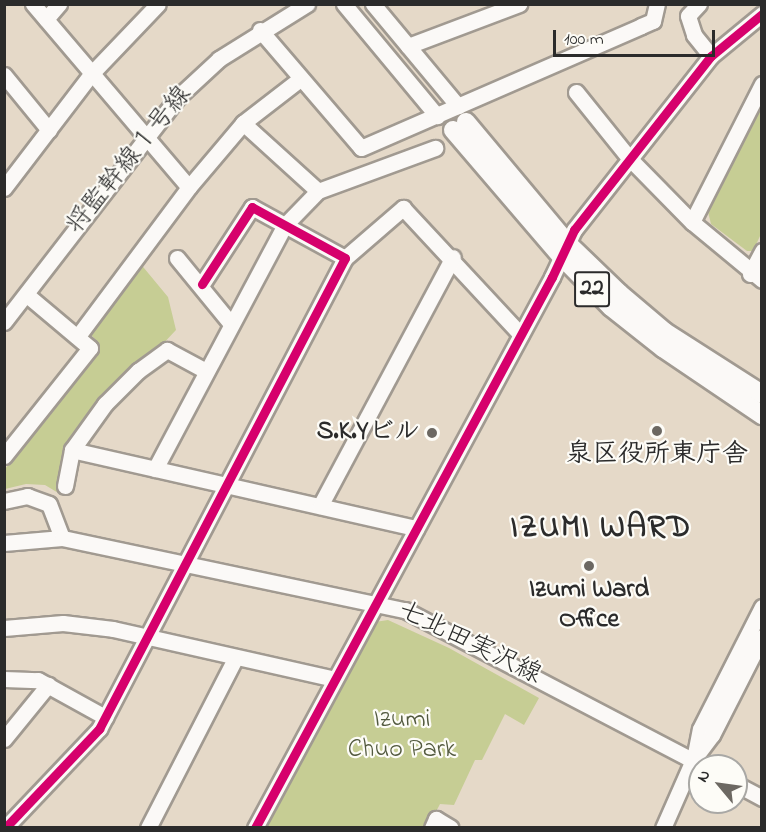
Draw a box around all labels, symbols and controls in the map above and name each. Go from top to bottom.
scale bar [556,18,718,56]
text: 100 m [564,27,604,53]
street label: 将監幹線１号線 [61,80,199,242]
road number: 22 [574,268,610,310]
place label: S.K.Yビル [316,417,420,449]
marker: 泉区役所東庁舎 [650,424,664,438]
marker: S.K.Yビル [425,426,439,440]
place label: 泉区役所東庁舎 [566,440,748,472]
district label: IZUMI WARD [510,510,692,548]
marker: Izumi Ward Office [582,559,596,573]
place label: Izumi Ward Office [529,575,649,636]
street label: 七北田実沢線 [392,596,546,692]
park label: Izumi Chuo Park [348,705,456,766]
north arrow [688,754,748,814]
text: N [691,766,717,787]

